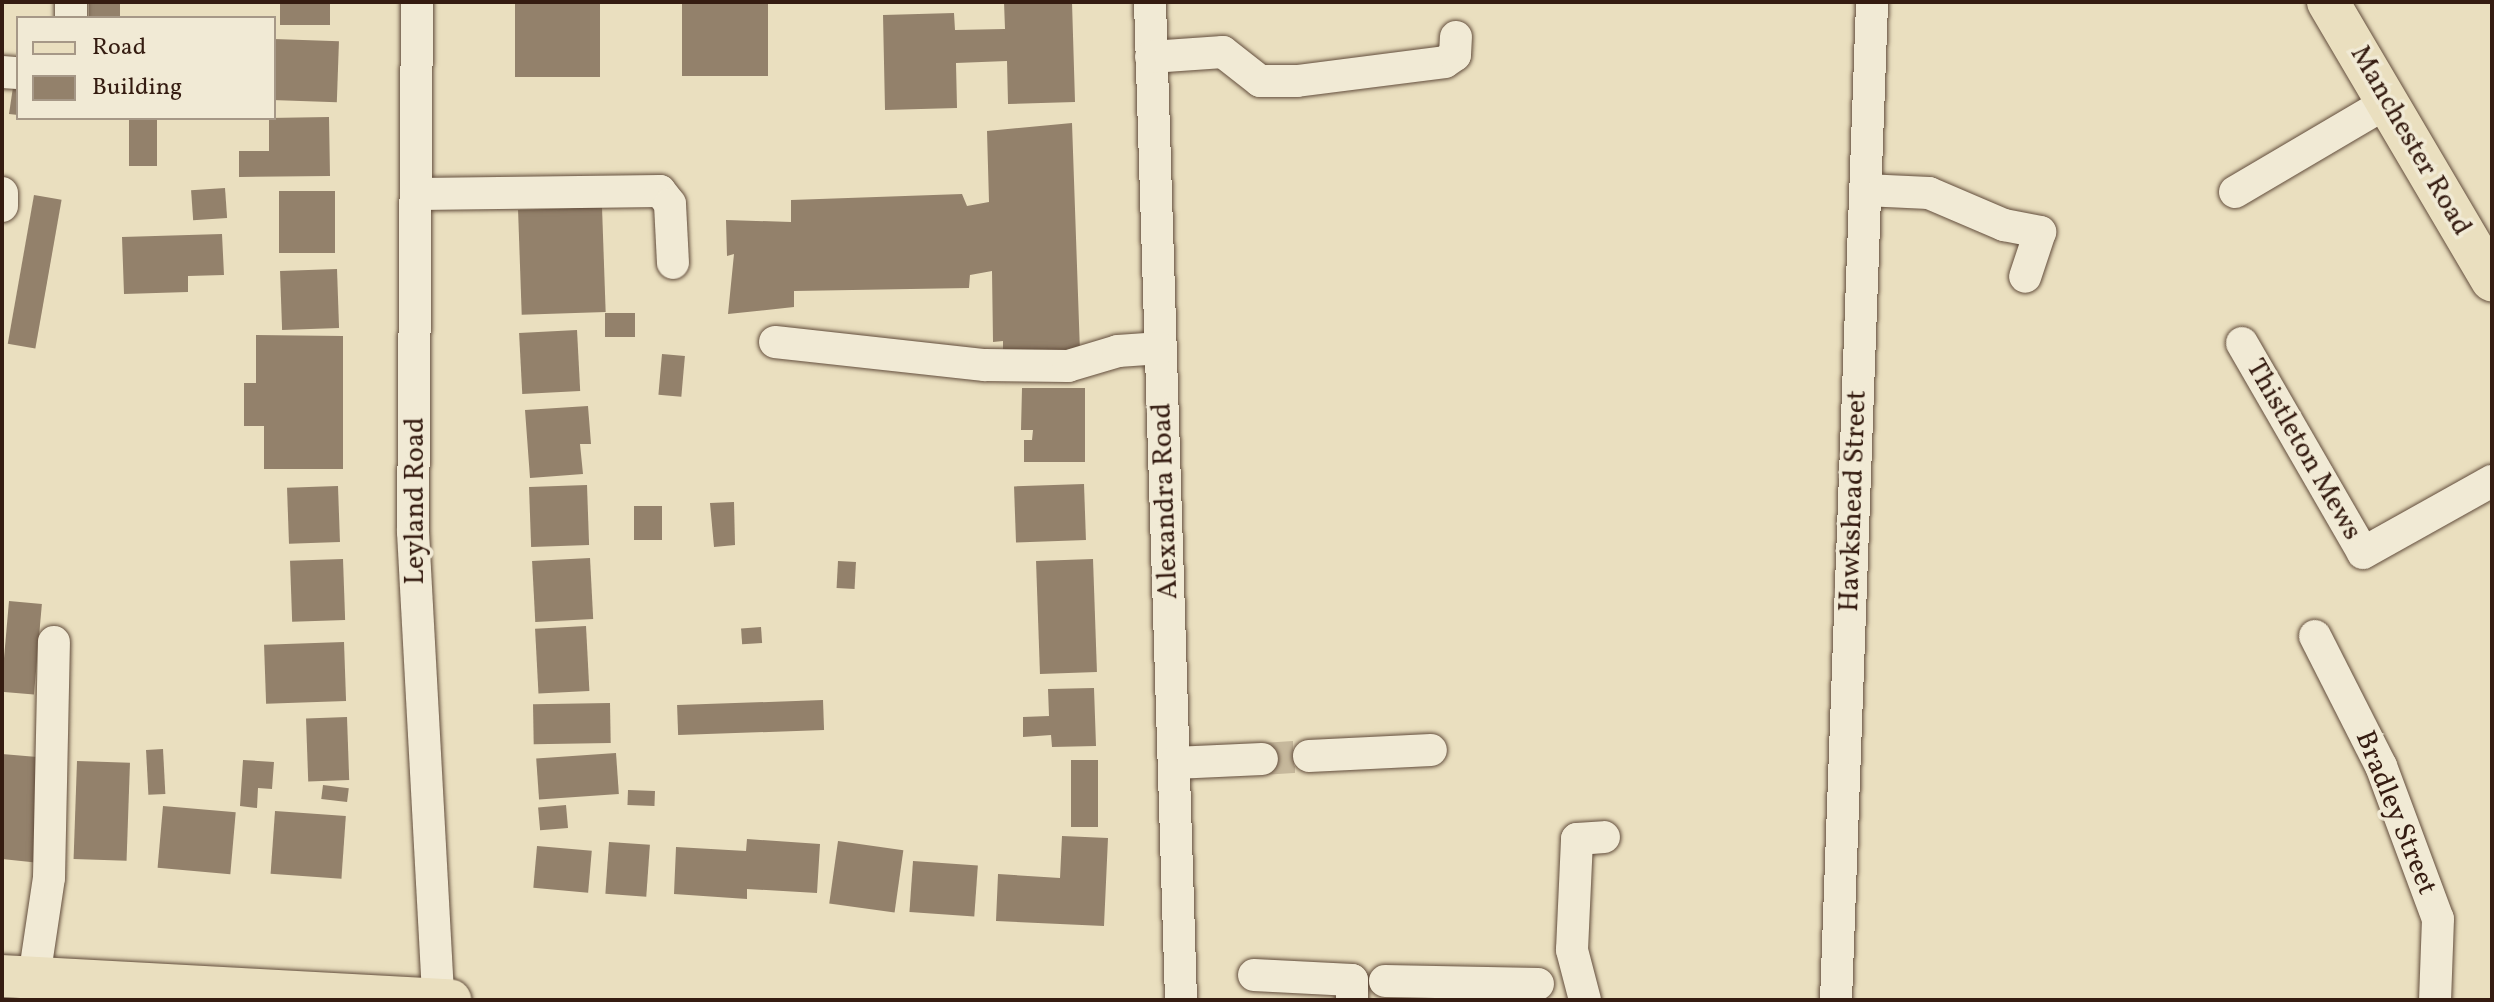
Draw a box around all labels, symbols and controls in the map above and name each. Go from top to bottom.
legend [16,16,276,120]
text: Road [92,31,146,65]
street label: Manchester Road [2342,40,2478,242]
text: Building [92,71,182,105]
street label: Thistleton Mews [2238,354,2368,546]
street label: Hawkshead Street [1833,390,1875,612]
street label: Alexandra Road [1146,402,1186,600]
street label: Leyland Road [399,417,433,585]
street label: Bradley Street [2347,726,2443,900]

